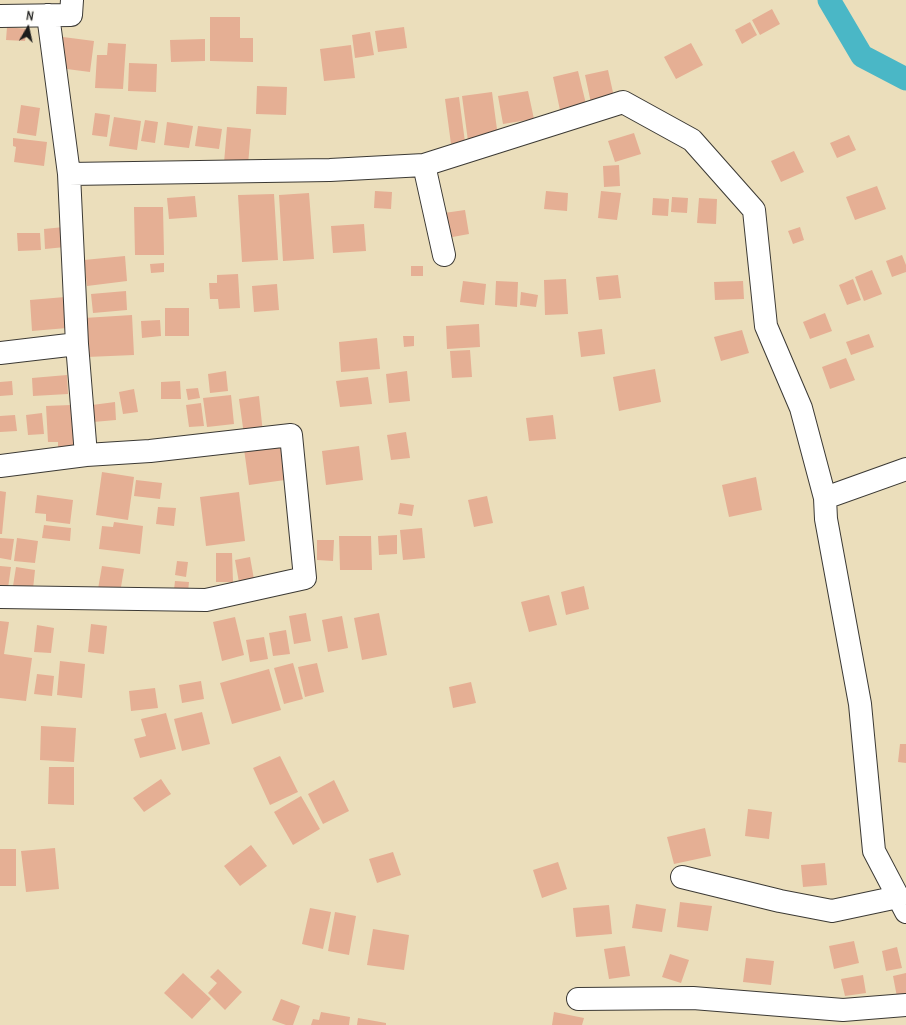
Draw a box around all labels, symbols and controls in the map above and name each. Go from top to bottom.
north arrow [8,8,48,48]
text: N [25,9,35,24]

